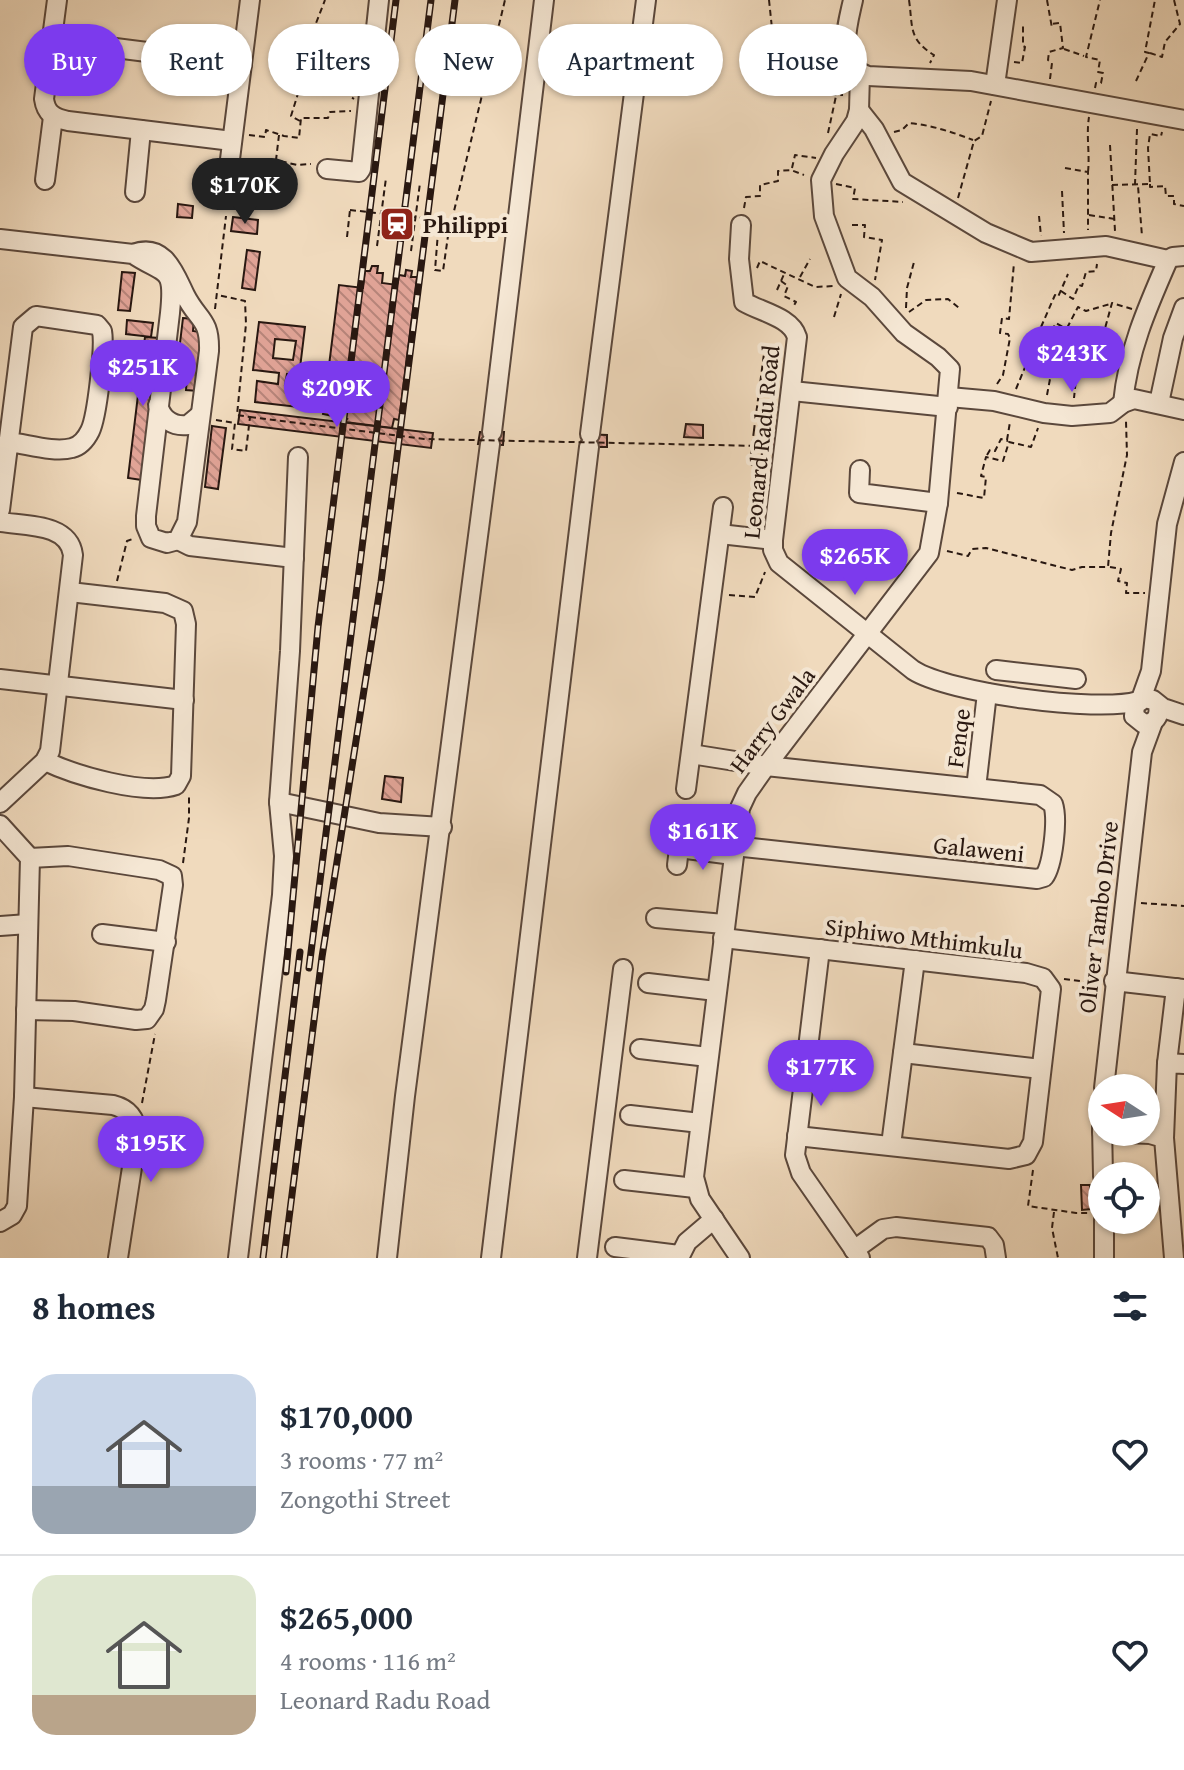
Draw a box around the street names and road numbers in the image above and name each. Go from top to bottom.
street label: Leonard Radu Road [733,343,789,540]
street label: Harry Gwala [721,659,824,780]
street label: Fenqe [937,706,979,770]
street label: Oliver Tambo Drive [1069,819,1127,1015]
street label: Galaweni [932,827,1026,871]
street label: Siphiwo Mthimkulu [823,909,1025,967]

